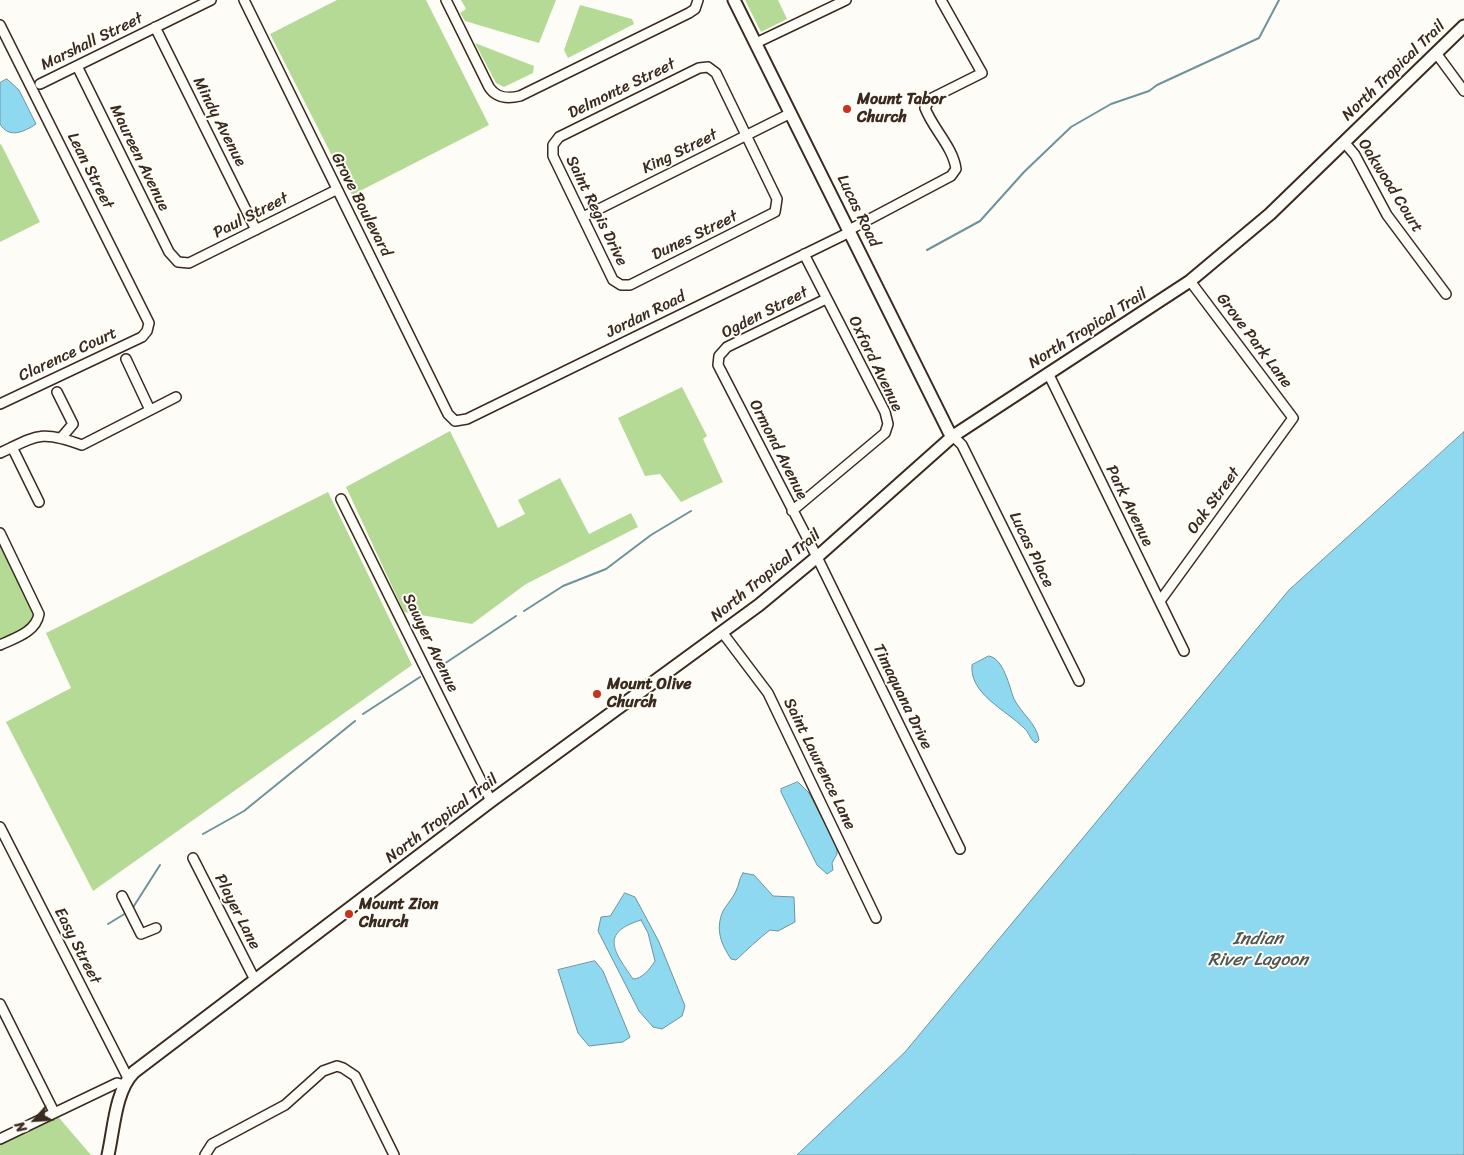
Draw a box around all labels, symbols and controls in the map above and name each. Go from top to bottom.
street label: Marshall Street [38,9,146,75]
street label: North Tropical Trail [1338,17,1450,125]
street label: Delmonte Street [565,55,679,123]
street label: Mindy Avenue [188,74,250,170]
place label: Mount Tabor Church [857,90,945,128]
street label: Maureen Avenue [105,102,173,214]
marker: Mount Tabor Church [841,103,853,115]
street label: King Street [639,126,721,178]
street label: Lean Street [63,130,117,212]
street label: Oakwood Court [1354,136,1426,236]
street label: Grove Boulevard [327,150,395,260]
street label: Saint Regis Drive [561,153,631,269]
street label: Lucas Road [832,172,884,250]
street label: Paul Street [210,189,292,243]
street label: Dunes Street [649,207,741,265]
street label: Ogden Street [719,283,811,343]
street label: North Tropical Trail [1025,285,1151,373]
street label: Jordan Road [603,288,689,342]
street label: Grove Park Lane [1212,290,1296,392]
street label: Oxford Avenue [844,313,906,415]
street label: Clarence Court [16,324,120,386]
street label: Ormond Avenue [745,397,811,503]
street label: Park Avenue [1101,462,1157,550]
street label: Oak Street [1183,464,1245,538]
street label: Lucas Place [1004,509,1058,591]
street label: North Tropical Trail [707,526,825,626]
street label: Sawyer Avenue [398,591,462,695]
street label: Timaquana Drive [868,641,936,753]
place label: Mount Olive Church [607,675,692,713]
marker: Mount Olive Church [591,688,603,700]
street label: Saint Lawrence Lane [779,695,859,833]
street label: North Tropical Trail [382,770,502,868]
street label: Player Lane [210,871,264,953]
place label: Mount Zion Church [359,895,438,933]
street label: Easy Street [50,905,104,987]
marker: Mount Zion Church [343,908,355,920]
water label: Indian River Lagoon [1208,928,1308,971]
north arrow [10,1095,60,1145]
text: N [8,1117,34,1137]

